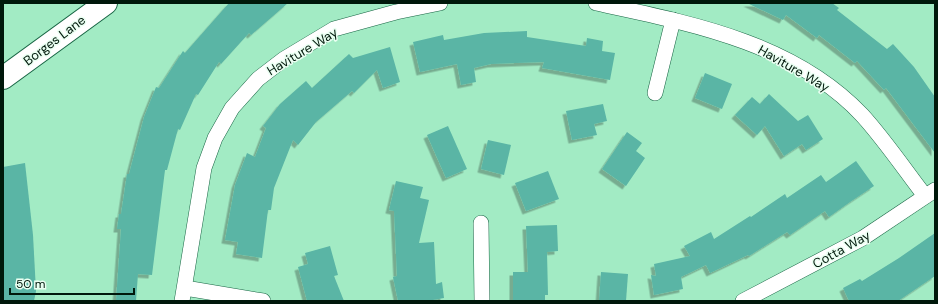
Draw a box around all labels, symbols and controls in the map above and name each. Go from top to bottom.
street label: Borges Lane [20,12,89,69]
street label: Haviture Way [264,24,341,79]
street label: Haviture Way [755,41,832,96]
street label: Cotta Way [809,227,873,272]
scale bar [10,270,134,296]
text: 50 m [16,276,45,292]

